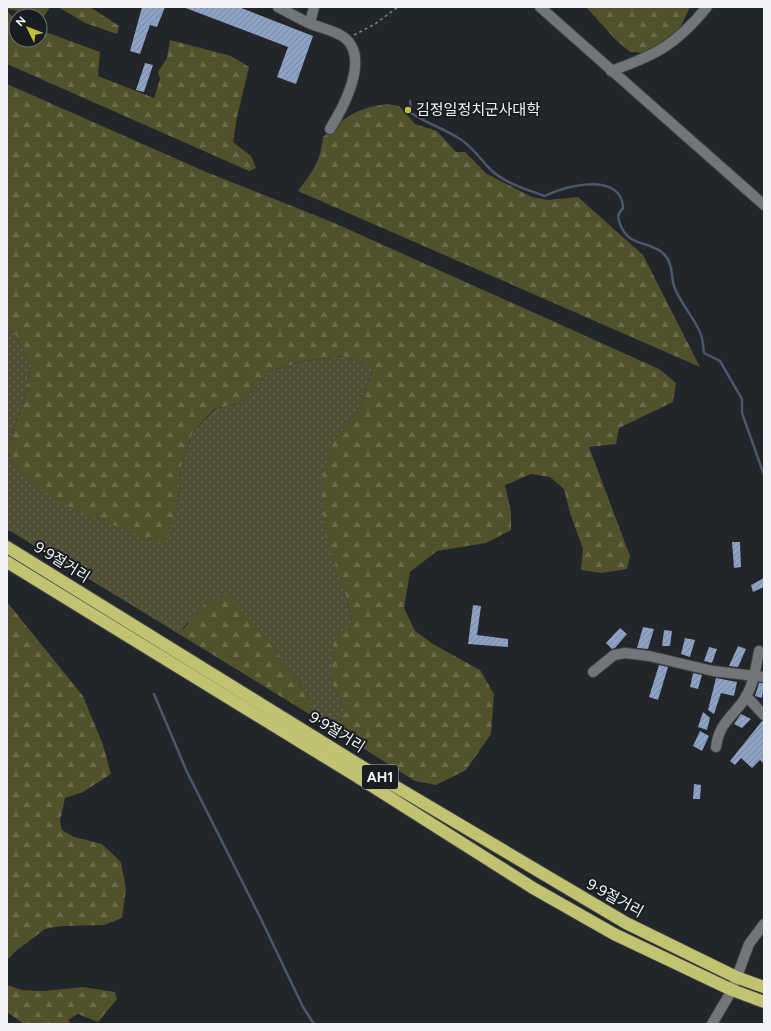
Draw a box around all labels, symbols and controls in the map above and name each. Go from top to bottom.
north arrow [8,8,48,48]
text: N [13,14,29,29]
place label: 김정일정치군사대학 [416,101,540,119]
marker: 김정일정치군사대학 [403,105,413,115]
street label: 9·9절거리 [31,538,93,586]
street label: 9·9절거리 [306,708,368,756]
road number: AH1 [362,765,398,789]
street label: 9·9절거리 [583,875,647,921]

